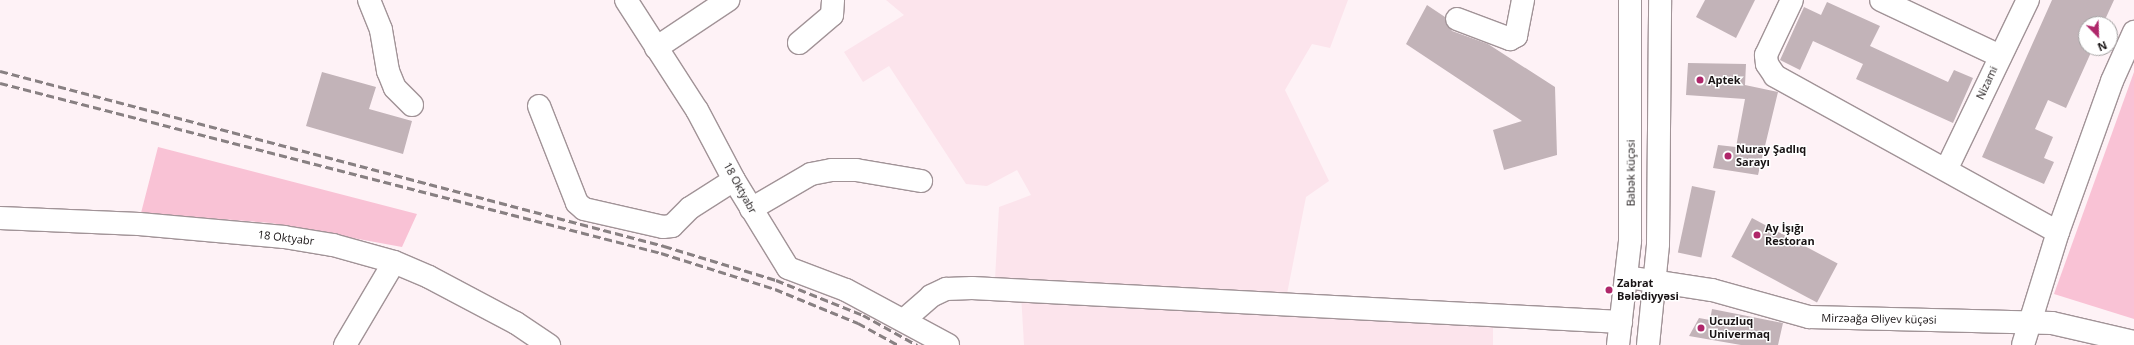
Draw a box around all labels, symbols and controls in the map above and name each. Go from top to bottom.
north arrow [2078,16,2118,56]
text: N [2095,38,2110,55]
street label: Nizami [1974,64,2000,102]
place label: Aptek [1708,73,1741,87]
marker: Aptek [1695,75,1705,85]
street label: Babək küçəsi [1624,140,1638,206]
place label: Nuray Şadlıq Sarayı [1736,143,1806,169]
marker: Nuray Şadlıq Sarayı [1723,151,1733,161]
street label: 18 Oktyabr [721,160,759,216]
place label: Ay İşığı Restoran [1765,222,1815,248]
street label: 18 Oktyabr [257,228,315,248]
marker: Ay İşığı Restoran [1752,230,1762,240]
place label: Zabrat Bәlәdiyyәsi [1617,277,1679,303]
marker: Zabrat Bәlәdiyyәsi [1604,285,1614,295]
street label: Mirzəağa Əliyev küçəsi [1821,311,1937,327]
place label: Ucuzluq Univermaq [1709,315,1770,341]
marker: Ucuzluq Univermaq [1696,323,1706,333]

